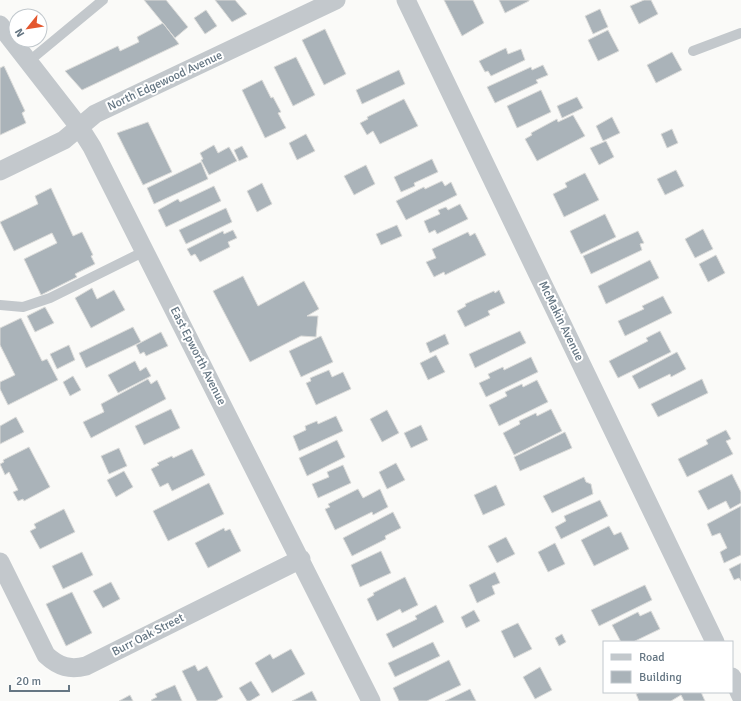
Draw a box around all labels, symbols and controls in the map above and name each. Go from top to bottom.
north arrow [8,8,48,48]
text: N [12,26,27,39]
street label: North Edgewood Avenue [105,48,225,114]
street label: McMakin Avenue [535,279,587,363]
street label: East Epworth Avenue [167,304,229,408]
street label: Burr Oak Street [109,610,187,660]
legend [603,641,733,693]
text: Road [639,650,665,665]
scale bar [10,667,69,693]
text: Building [639,670,682,685]
text: 20 m [16,674,41,689]

